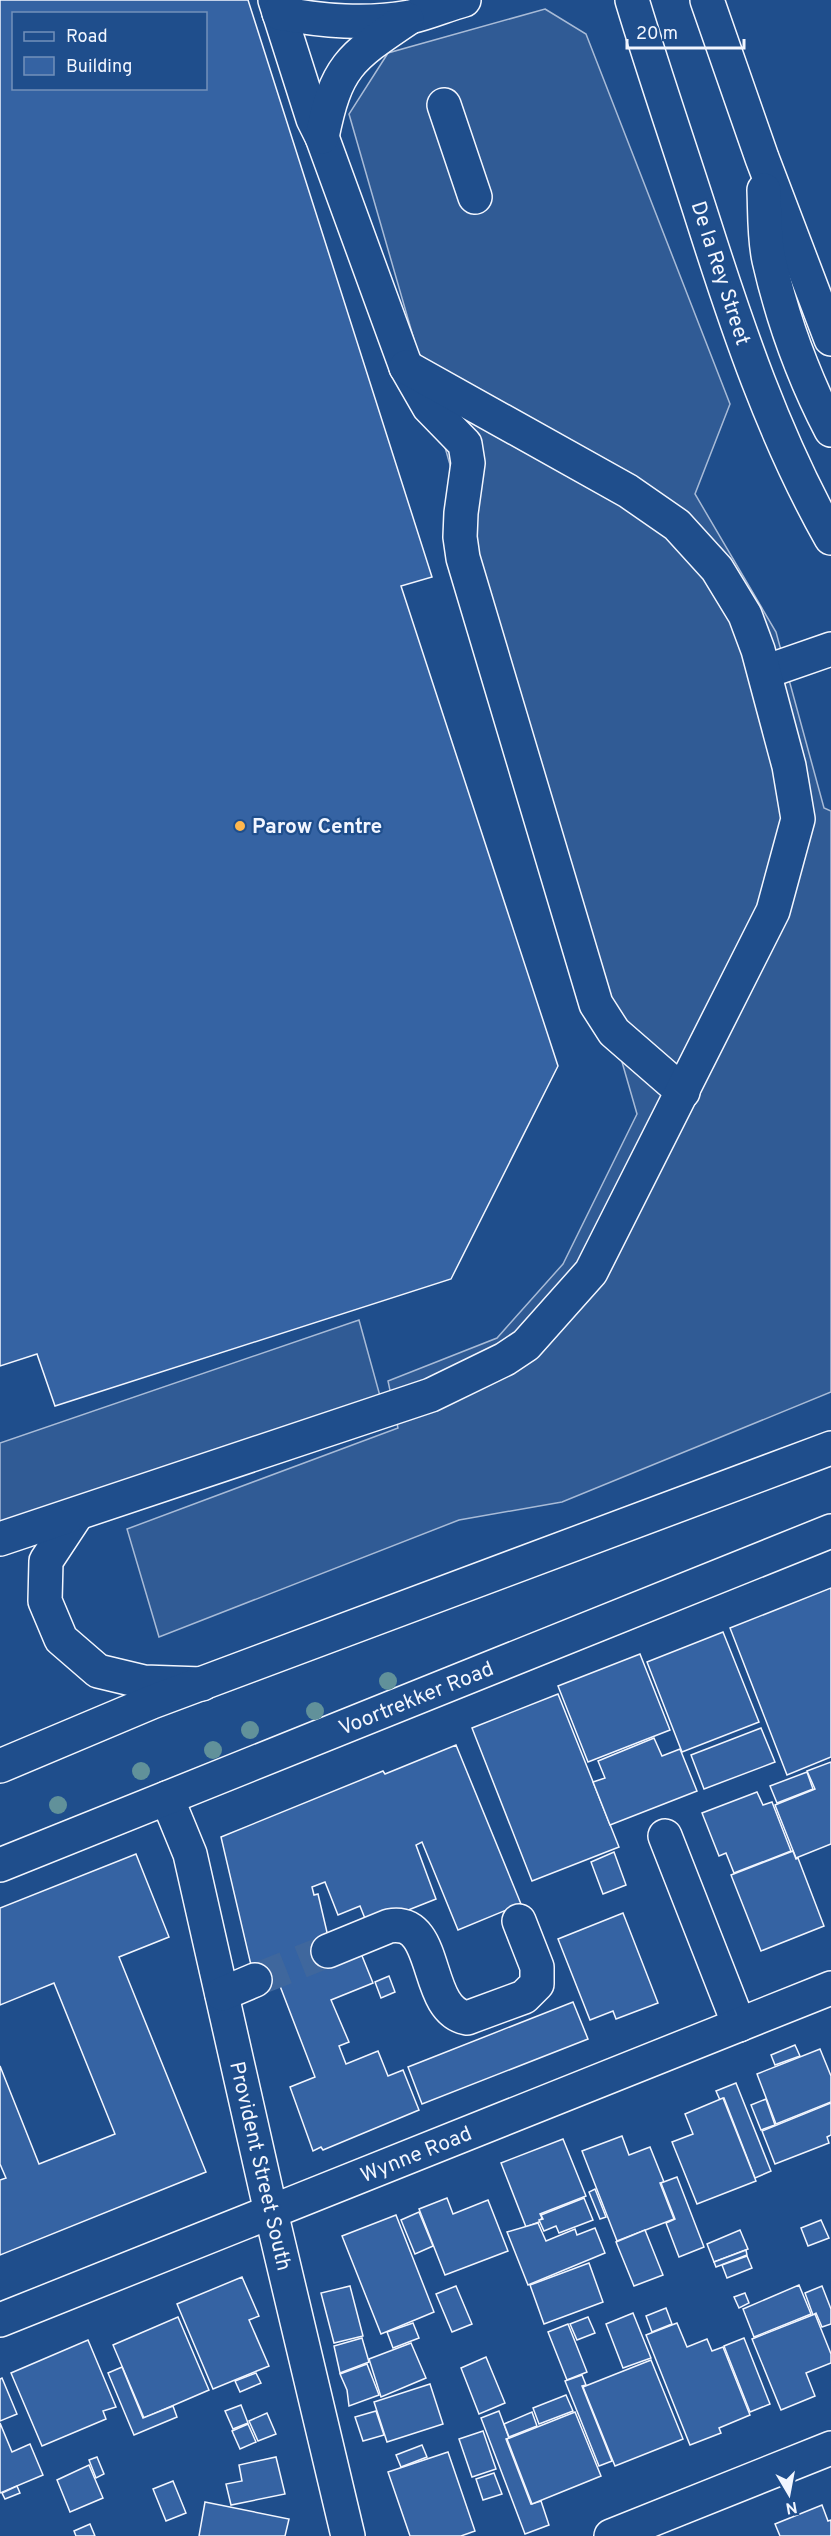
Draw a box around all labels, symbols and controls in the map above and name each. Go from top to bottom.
legend [12,12,207,90]
scale bar [627,12,744,50]
text: 20 m [636,23,678,46]
text: Road [66,26,108,49]
text: Building [66,56,132,79]
street label: De la Rey Street [684,198,756,349]
place label: Parow Centre [252,814,382,841]
marker: Parow Centre [233,819,247,833]
street label: Voortrekker Road [335,1656,498,1743]
street label: Provident Street South [222,2059,297,2274]
street label: Wynne Road [357,2121,476,2190]
north arrow [759,2464,819,2524]
text: N [784,2496,799,2518]

